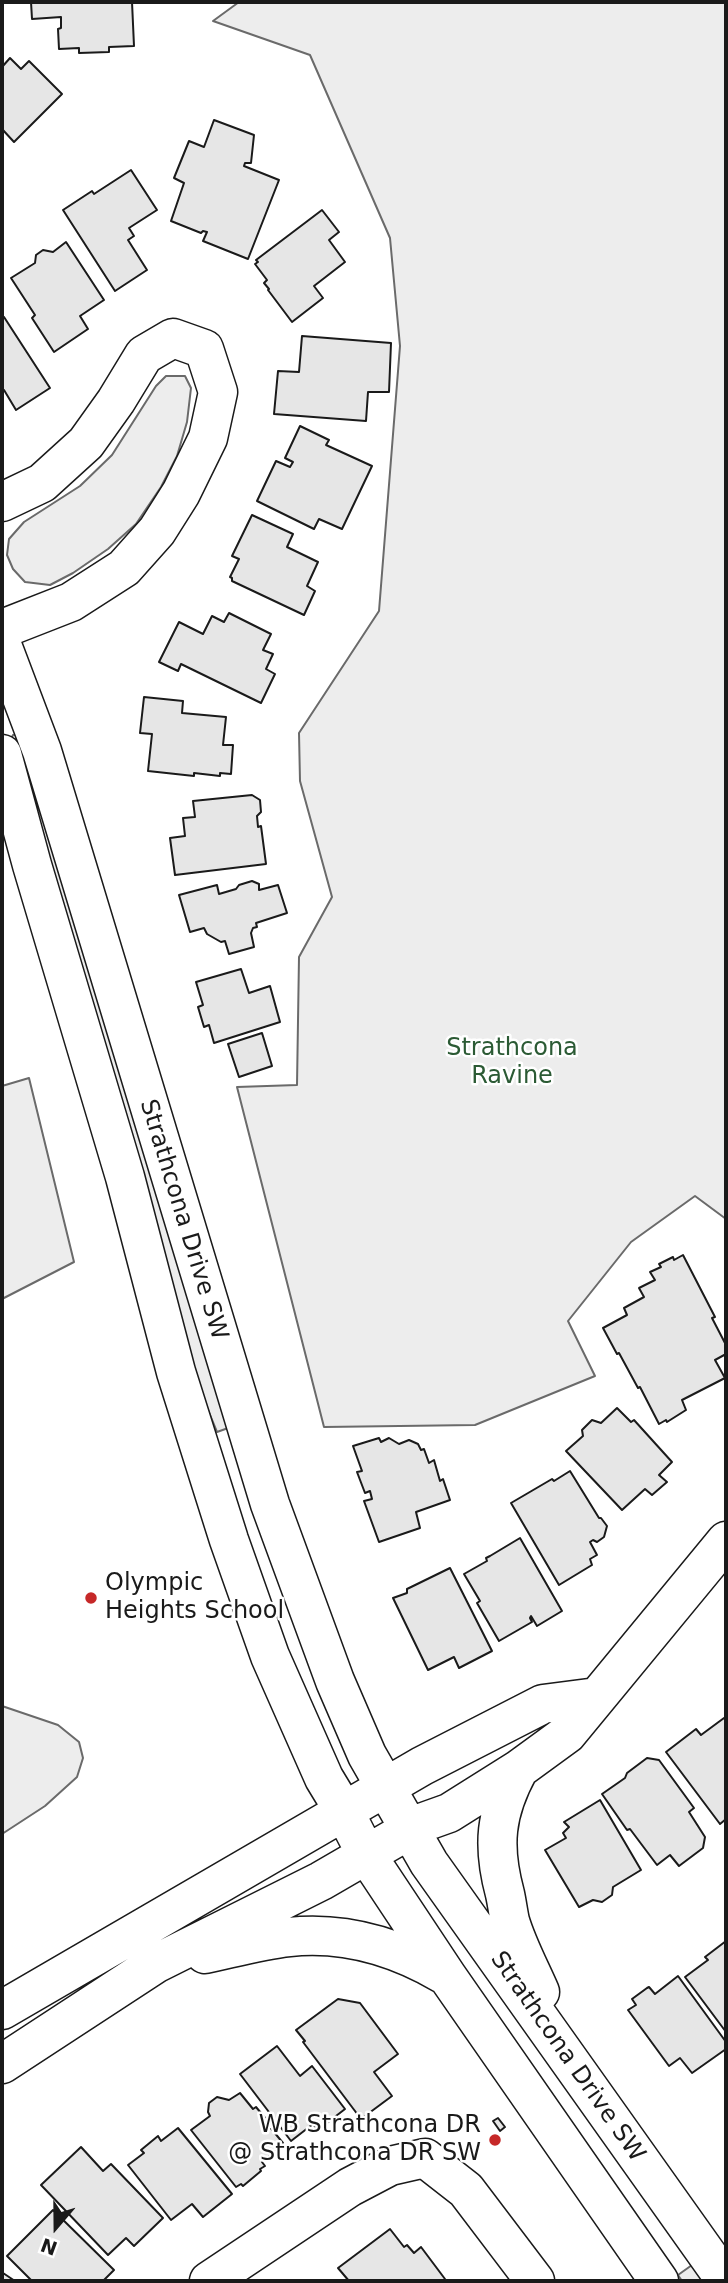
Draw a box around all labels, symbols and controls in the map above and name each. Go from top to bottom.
park label: Strathcona Ravine [446,1035,578,1091]
street label: Strathcona Drive SW [133,1096,233,1344]
place label: Olympic Heights School [105,1570,284,1626]
marker: Olympic Heights School [83,1590,99,1606]
street label: Strathcona Drive SW [484,1946,650,2168]
place label: WB Strathcona DR @ Strathcona DR SW [228,2112,481,2168]
marker: WB Strathcona DR @ Strathcona DR SW [487,2132,503,2148]
north arrow [21,2192,91,2262]
text: N [38,2234,60,2260]

